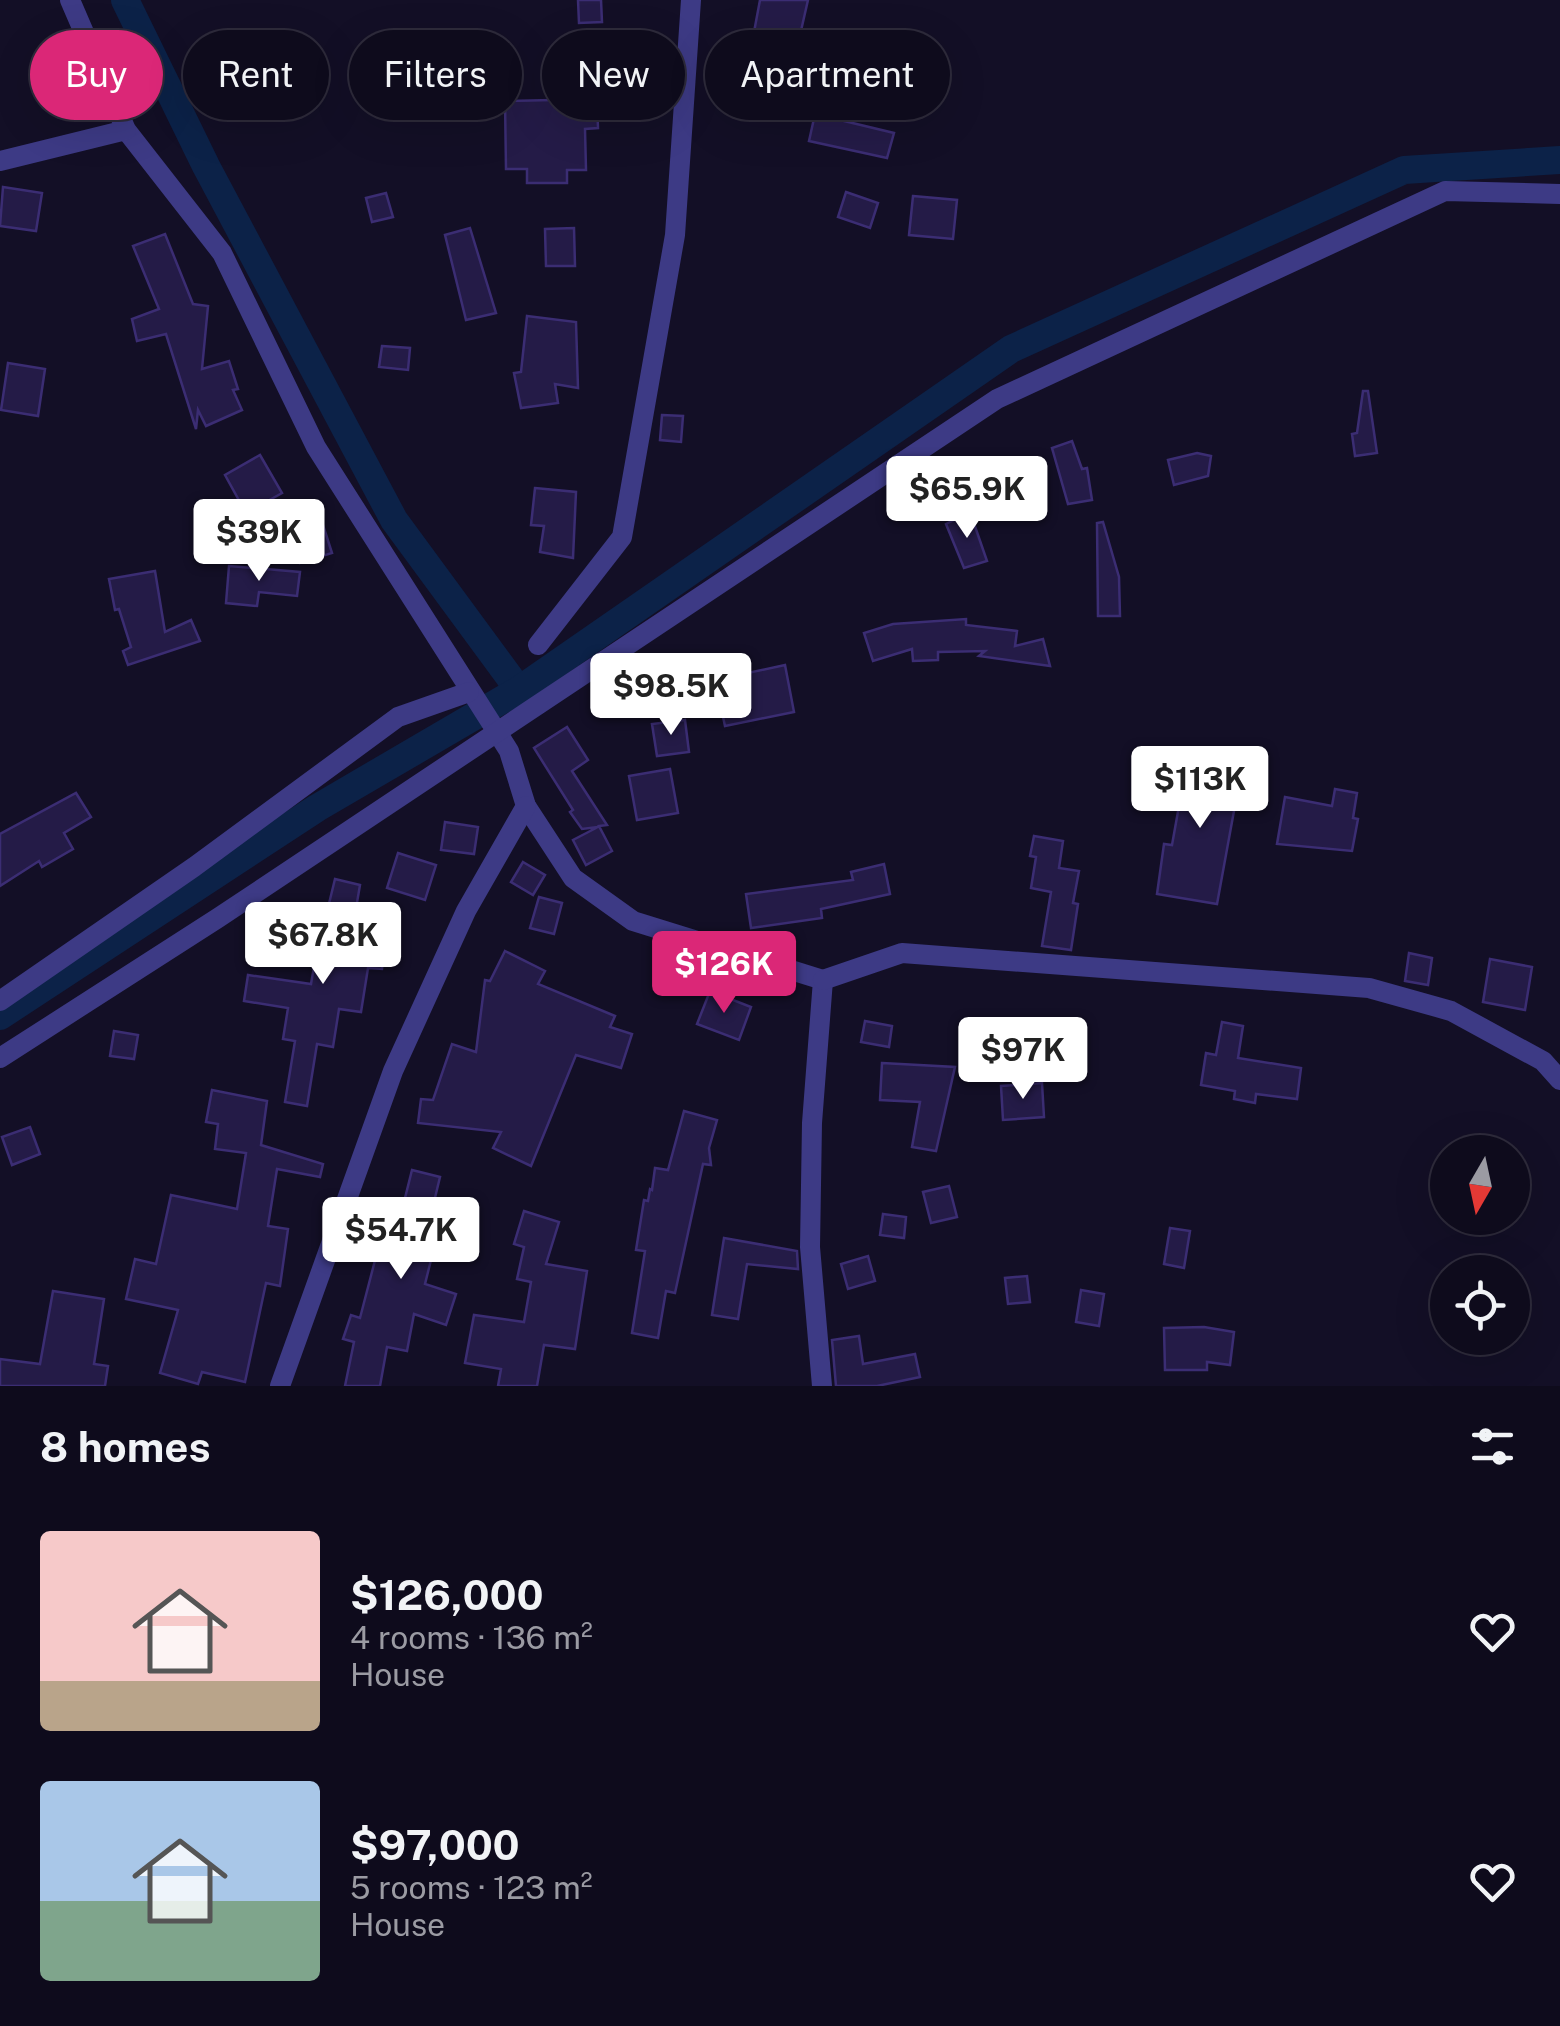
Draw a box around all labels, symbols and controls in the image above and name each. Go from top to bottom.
chip: Buy [30,30,163,120]
chip: Rent [183,30,329,120]
chip: Filters [349,30,522,120]
chip: New [542,30,685,120]
chip: Apartment [705,30,950,120]
pin: $65.9K [886,456,1048,541]
text: $65.9K [908,470,1026,507]
pin: $39K [200,499,318,584]
text: $39K [216,513,303,550]
pin: $98.5K [590,653,752,738]
text: $98.5K [612,667,730,704]
pin: $113K [1130,746,1270,831]
text: $113K [1153,760,1247,797]
pin: $67.8K [242,902,404,987]
text: $67.8K [267,916,379,953]
pin: $126K [654,931,794,1016]
text: $126K [674,945,774,982]
pin: $97K [964,1017,1082,1102]
text: $97K [980,1031,1066,1068]
north arrow [1430,1135,1530,1235]
map controls [1430,1135,1530,1355]
pin: $54.7K [320,1197,482,1282]
text: $54.7K [344,1211,458,1248]
button: locate [1430,1255,1530,1355]
icon: filters [1465,1419,1520,1474]
text: 8 homes [40,1422,211,1471]
text: $126,000 [350,1570,544,1619]
icon: home [120,1571,240,1691]
icon: heart [1465,1604,1520,1659]
text: 4 rooms · 136 m² [350,1619,593,1656]
text: House [350,1656,445,1693]
text: $97,000 [350,1820,520,1869]
icon: home [120,1821,240,1941]
icon: heart [1465,1854,1520,1909]
text: 5 rooms · 123 m² [350,1869,592,1906]
text: House [350,1906,445,1943]

